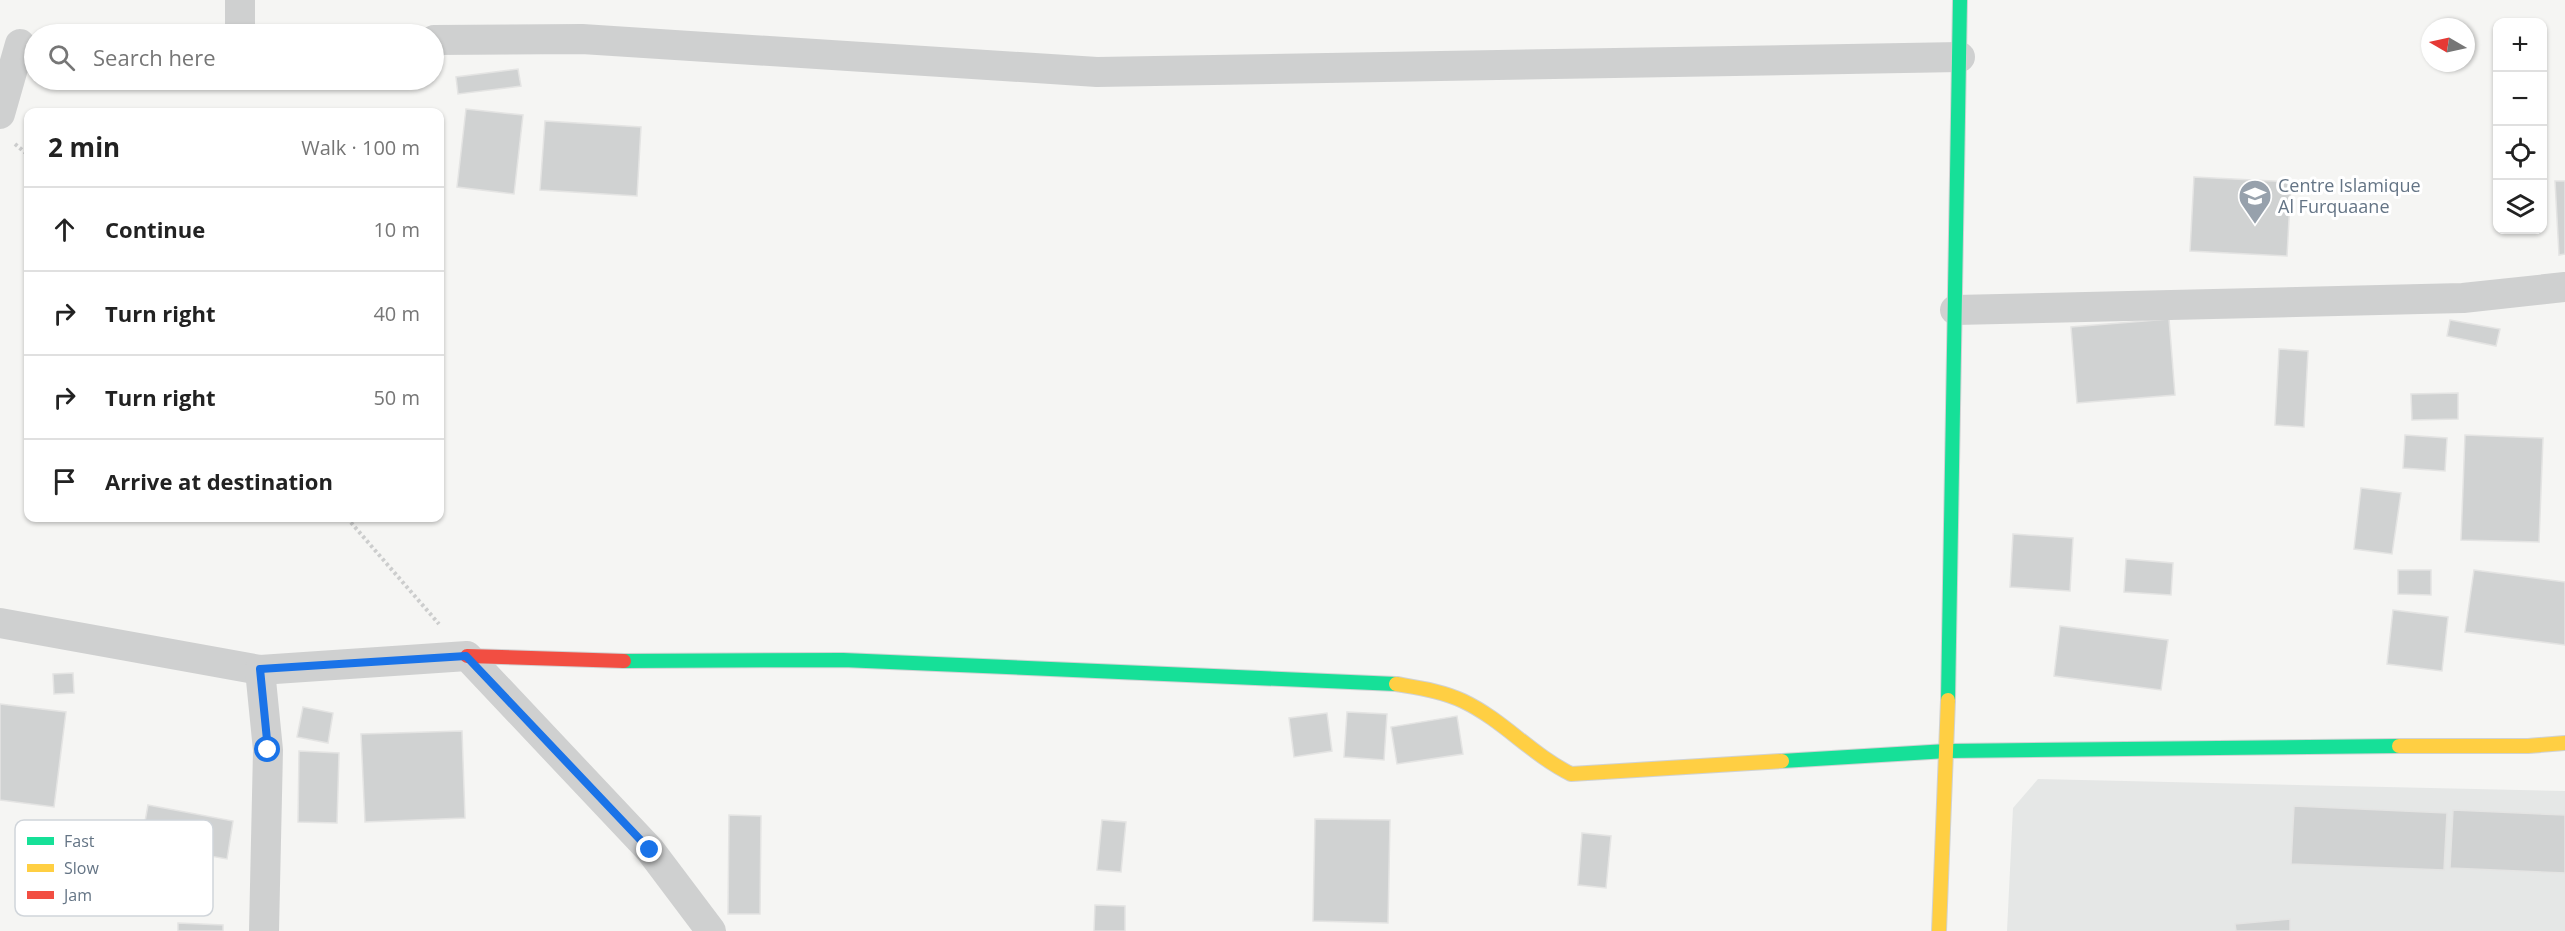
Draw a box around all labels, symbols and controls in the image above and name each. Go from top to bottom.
north arrow [2421,18,2475,72]
map controls [2493,18,2547,234]
button: + [2493,18,2547,72]
search box [24,24,444,90]
icon: search [45,41,78,74]
text: Search here [93,42,216,72]
button: − [2493,72,2547,126]
button: locate [2493,126,2547,180]
text: 2 min [48,129,120,165]
text: Walk · 100 m [301,134,420,161]
place label: Centre Islamique Al Furquaane [2278,173,2421,218]
school or university icon: Centre Islamique Al Furquaane [2237,178,2273,225]
button: layers [2493,180,2547,234]
icon: ahead [48,213,81,246]
text: Continue [105,214,205,244]
text: 10 m [373,216,420,243]
icon: right [48,297,81,330]
text: Turn right [105,298,216,328]
text: 40 m [373,300,420,327]
icon: right [48,381,81,414]
text: Turn right [105,382,216,412]
text: 50 m [373,384,420,411]
icon: arrive [48,465,81,498]
text: Arrive at destination [105,466,333,496]
route start [254,736,280,762]
legend [15,820,213,916]
text: Fast [64,830,95,852]
route end [636,836,662,862]
text: Slow [64,857,99,879]
text: Jam [62,884,92,906]

